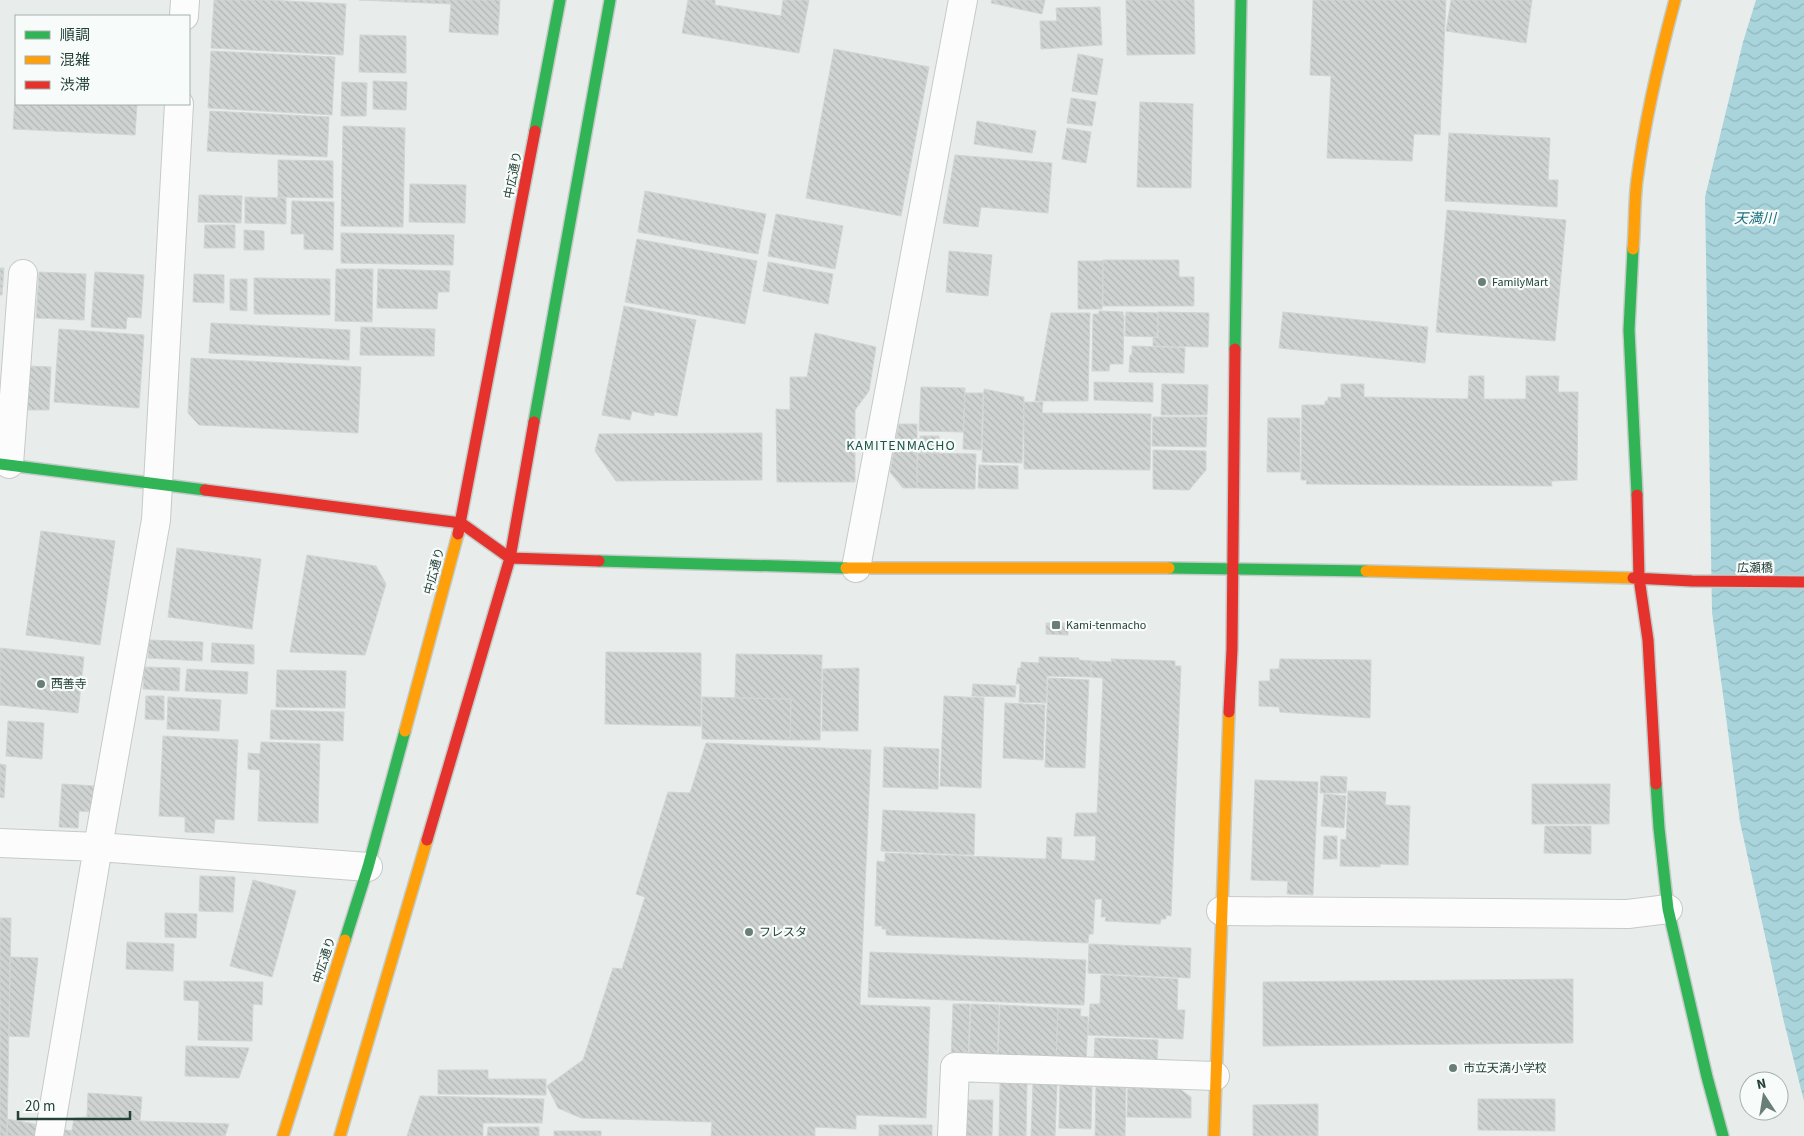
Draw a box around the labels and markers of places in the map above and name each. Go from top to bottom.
place label: FamilyMart [1492,274,1548,291]
marker: FamilyMart [1476,276,1488,288]
place label: Kami-tenmacho [1066,617,1146,634]
marker: Kami-tenmacho [1050,619,1062,631]
place label: 西善寺 [51,676,87,693]
marker: 西善寺 [35,678,47,690]
place label: フレスタ [759,924,807,941]
marker: フレスタ [743,926,755,938]
place label: 市立天満小学校 [1463,1060,1547,1077]
marker: 市立天満小学校 [1447,1062,1459,1074]

